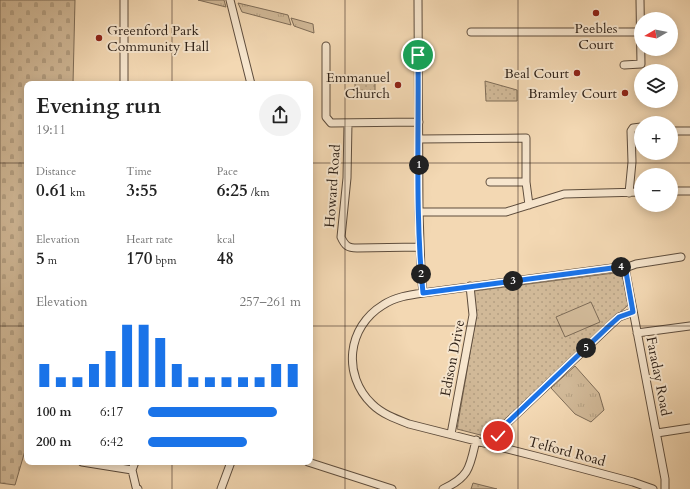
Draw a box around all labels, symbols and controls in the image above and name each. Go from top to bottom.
marker: Peebles Court [591,8,601,18]
north arrow [634,12,678,56]
map controls [634,12,678,212]
place label: Peebles Court [574,19,618,54]
place label: Greenford Park Community Hall [107,21,209,56]
marker: Greenford Park Community Hall [94,33,104,43]
pin [401,38,435,72]
icon: arrive [407,44,429,66]
place label: Beal Court [504,64,570,83]
button: layers [634,64,678,108]
place label: Emmanuel Church [326,68,390,103]
marker: Beal Court [572,68,582,78]
marker: Emmanuel Church [393,80,403,90]
place label: Bramley Court [528,84,618,103]
marker: Bramley Court [620,88,630,98]
text: Evening run [36,91,161,121]
button: share [259,94,301,136]
button: + [634,116,678,160]
text: 19:11 [36,121,66,139]
street label: Howard Road [320,143,345,228]
pin: 1 [409,155,429,175]
text: 1 [416,157,422,172]
text: Distance [36,164,76,179]
text: Time [126,164,152,179]
text: Pace [217,164,238,179]
button: − [634,168,678,212]
text: 0.61 [36,179,67,202]
text: 3:55 [126,179,157,202]
text: 6:25 [217,179,248,202]
text: km [67,185,85,200]
text: /km [248,185,269,200]
text: Elevation [36,232,80,247]
text: Heart rate [126,232,173,247]
text: kcal [217,232,235,247]
text: 5 [36,247,45,270]
text: 170 [126,247,152,270]
text: 48 [217,247,234,270]
text: m [45,253,57,268]
text: bpm [152,253,176,268]
pin: 4 [611,257,631,277]
text: 4 [618,259,624,274]
pin: 2 [411,264,431,284]
text: 2 [418,266,424,281]
pin: 3 [503,271,523,291]
text: 3 [510,273,516,288]
text: Elevation [36,293,88,311]
text: 257–261 m [239,293,301,311]
street label: Edison Drive [436,318,469,398]
street label: Faraday Road [641,335,676,418]
pin: 5 [576,338,596,358]
text: 5 [583,340,589,355]
text: 100 m [36,403,71,421]
text: 6:17 [100,403,123,421]
pin [481,419,515,453]
icon: check [487,425,509,447]
street label: Telford Road [526,432,608,471]
text: 200 m [36,433,71,451]
text: 6:42 [100,433,123,451]

